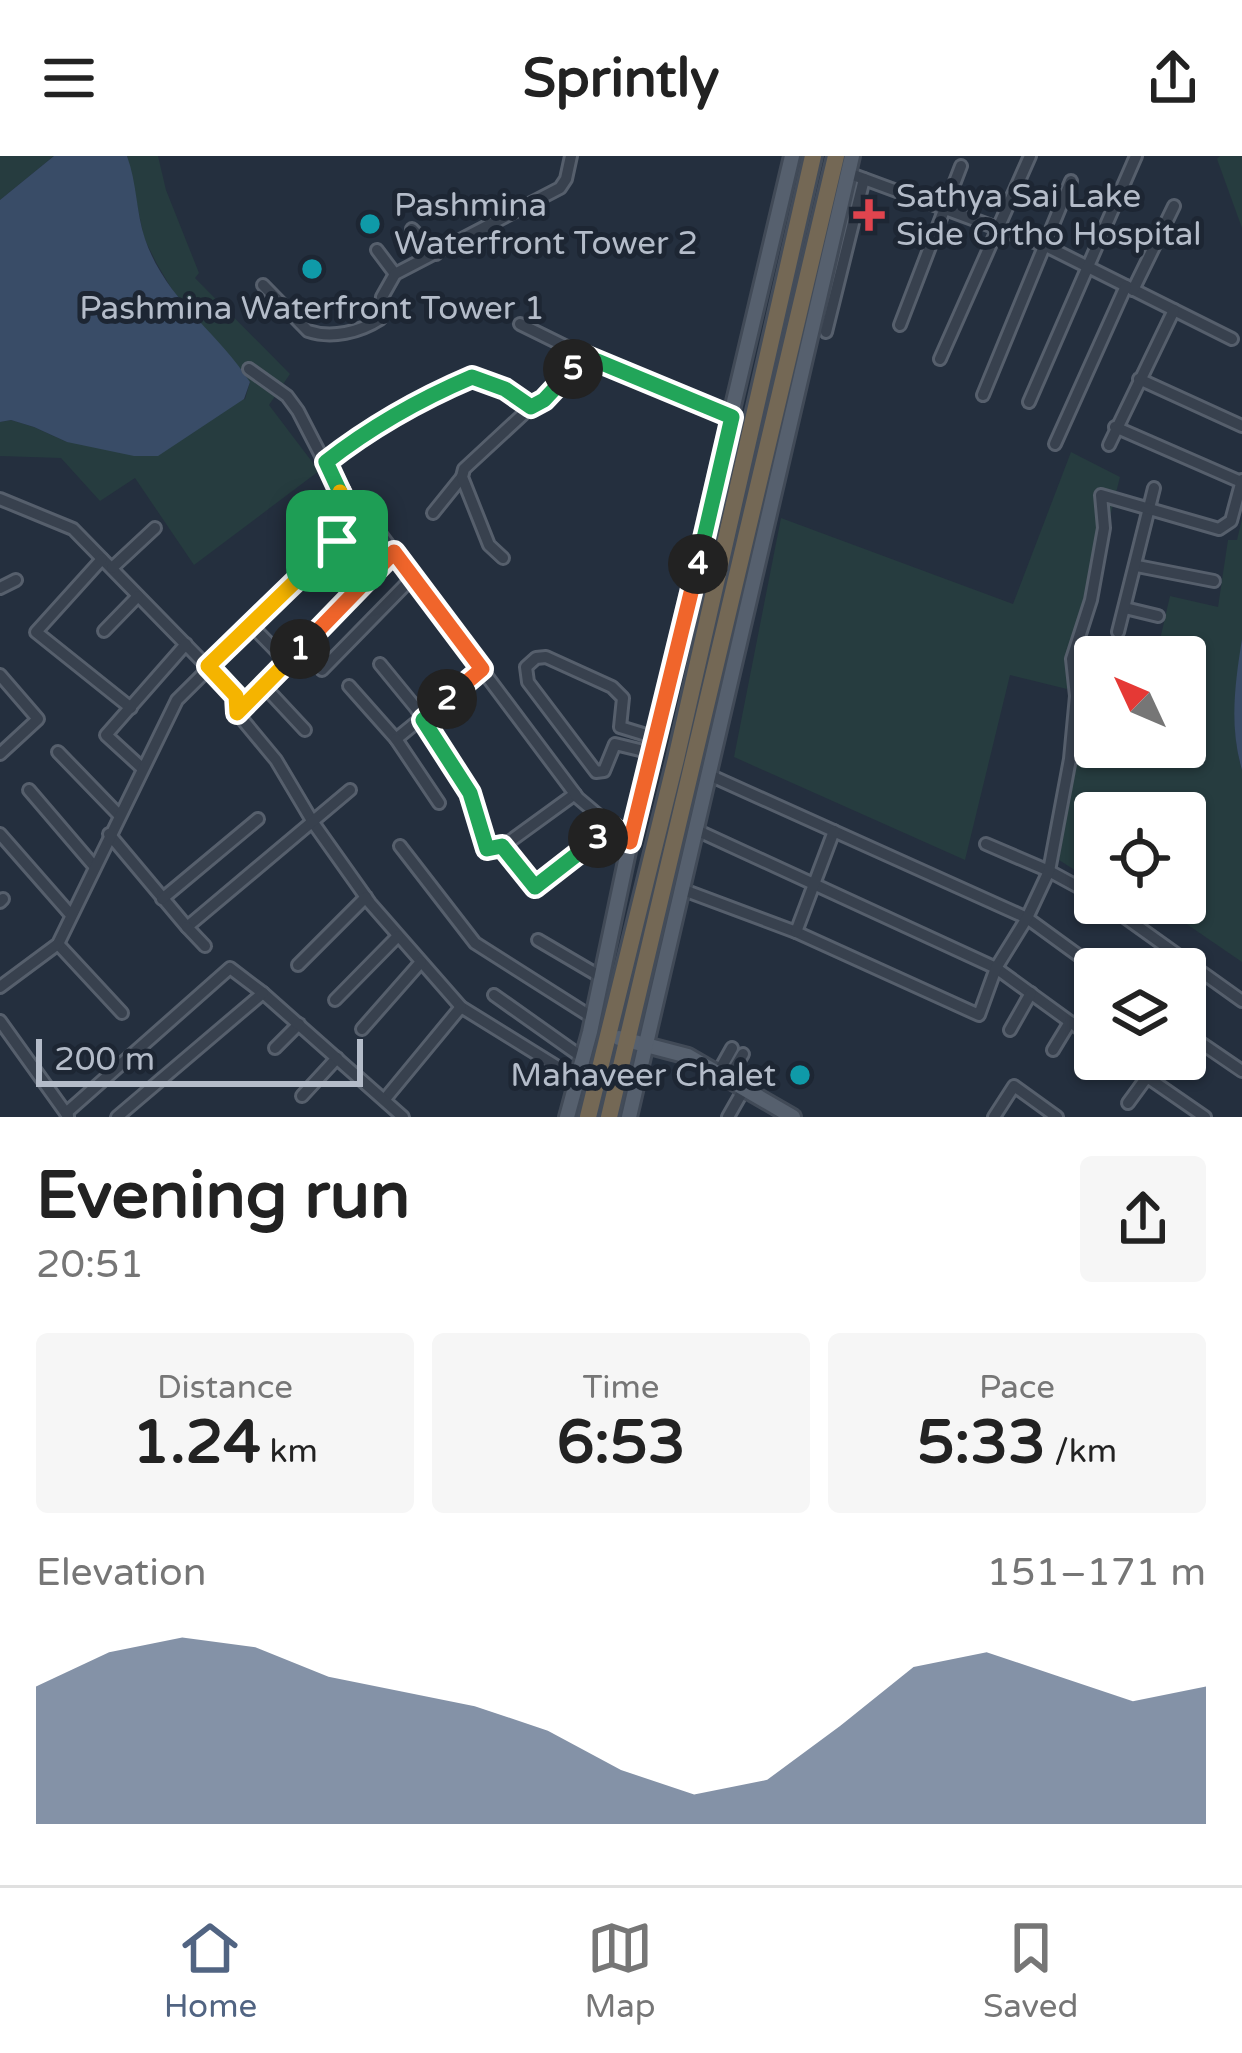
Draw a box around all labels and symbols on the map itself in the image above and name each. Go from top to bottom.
place label: Sathya Sai Lake Side Ortho Hospital [896,177,1202,254]
place label: Pashmina Waterfront Tower 2 [394,186,698,263]
marker: Sathya Sai Lake Side Ortho Hospital [853,199,885,231]
marker: Pashmina Waterfront Tower 2 [357,211,383,237]
marker: Pashmina Waterfront Tower 1 [299,256,325,282]
place label: Pashmina Waterfront Tower 1 [79,289,545,328]
pin: 5 [543,339,603,399]
pin [286,490,388,592]
pin: 4 [668,534,728,594]
pin: 1 [270,619,330,679]
north arrow [1074,636,1206,768]
pin: 2 [417,669,477,729]
pin: 3 [568,808,628,868]
scale bar [36,1033,363,1086]
place label: Mahaveer Chalet [510,1056,776,1095]
marker: Mahaveer Chalet [787,1062,813,1088]

